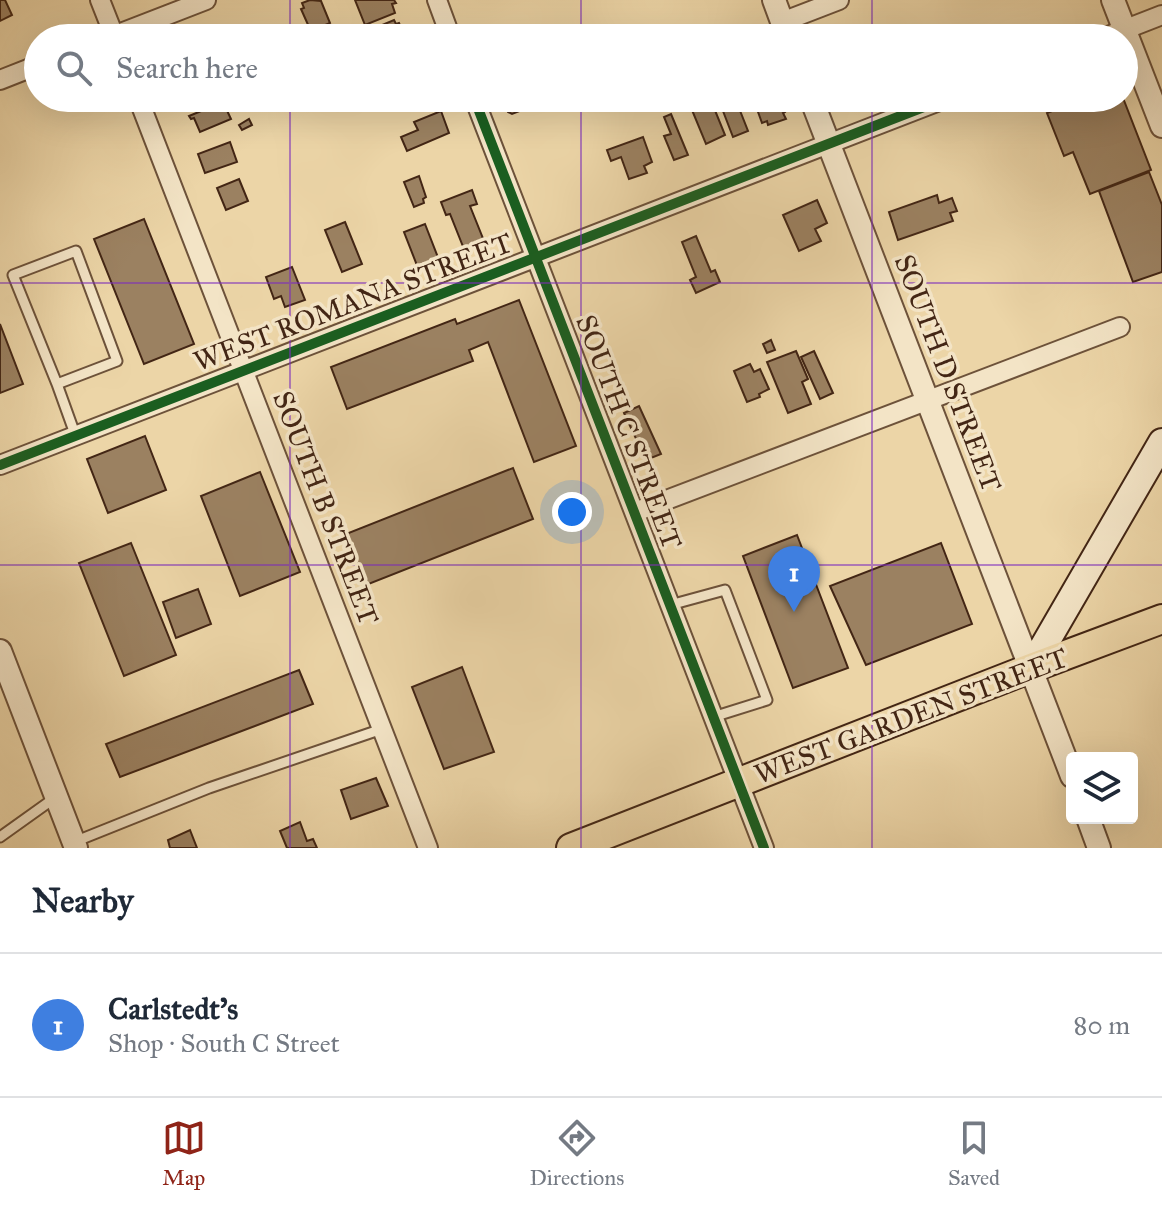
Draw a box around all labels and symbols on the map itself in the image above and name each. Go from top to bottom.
street label: WEST ROMANA STREET [189,225,517,379]
street label: SOUTH D STREET [887,249,1009,497]
street label: SOUTH C STREET [568,310,690,554]
street label: SOUTH B STREET [265,386,387,630]
your location [552,492,592,532]
pin: 1 [768,546,820,612]
street label: WEST GARDEN STREET [749,640,1073,792]

